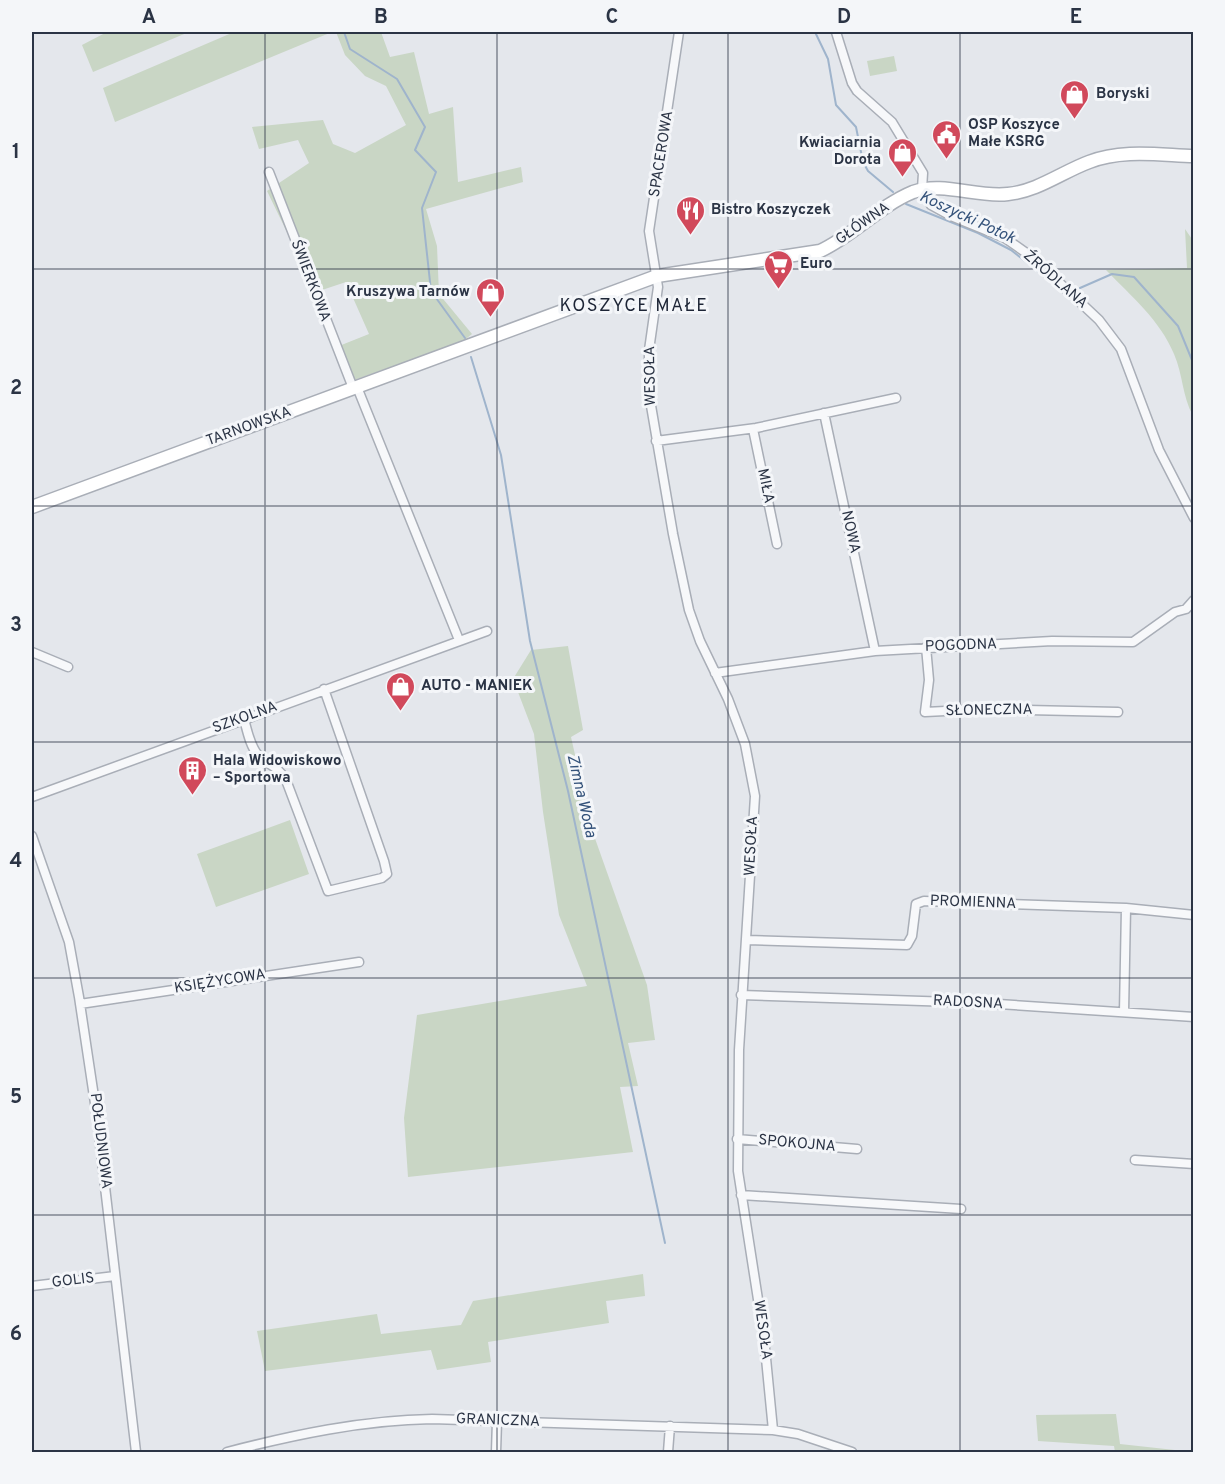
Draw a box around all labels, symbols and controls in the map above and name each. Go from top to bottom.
text: A [142,5,156,31]
text: B [374,5,388,31]
text: C [606,5,618,31]
text: D [837,5,851,31]
text: E [1070,5,1082,31]
shop icon: Boryski [1059,78,1091,120]
place label: Boryski [1096,85,1149,104]
street label: SPACEROWA [646,109,678,199]
place label: OSP Koszyce Małe KSRG [968,116,1060,152]
public building icon: OSP Koszyce Małe KSRG [931,118,963,160]
place label: Kwiaciarnia Dorota [799,134,881,170]
shop icon: Kwiaciarnia Dorota [886,136,918,178]
text: 1 [12,140,20,166]
water label: Koszycki Potok [916,187,1019,249]
restaurant icon: Bistro Koszyczek [674,194,706,236]
street label: GŁÓWNA [831,197,894,250]
place label: Bistro Koszyczek [711,201,831,220]
street label: ŚWIERKOWA [286,237,336,325]
street label: ŹRÓDLANA [1019,245,1093,313]
supermarket icon: Euro [763,248,795,290]
place label: Euro [800,255,833,274]
shop icon: Kruszywa Tarnów [475,276,507,318]
place label: Kruszywa Tarnów [346,283,470,302]
district label: KOSZYCE MAŁE [560,295,708,318]
street label: WESOŁA [641,346,661,406]
text: 2 [10,376,22,402]
street label: TARNOWSKA [204,403,294,451]
street label: MIŁA [752,467,778,505]
street label: NOWA [836,509,864,555]
text: 3 [10,613,22,639]
street label: POGODNA [925,635,997,657]
shop icon: AUTO - MANIEK [384,670,416,712]
place label: AUTO - MANIEK [421,677,533,696]
street label: SZKOLNA [210,698,280,738]
street label: SŁONECZNA [945,701,1033,721]
place label: Hala Widowiskowo – Sportowa [213,752,342,788]
water label: Zimna Woda [562,752,600,840]
building icon: Hala Widowiskowo – Sportowa [176,754,208,796]
street label: WESOŁA [741,816,763,876]
text: 4 [10,849,22,875]
street label: PROMIENNA [929,892,1017,914]
street label: KSIĘŻYCOWA [173,964,267,999]
street label: RADOSNA [932,992,1004,1014]
text: 5 [10,1085,22,1111]
street label: POŁUDNIOWA [85,1092,115,1190]
street label: SPOKOJNA [757,1131,837,1157]
street label: GOLIS [51,1269,95,1293]
street label: WESOŁA [748,1299,776,1361]
text: 6 [10,1322,22,1348]
street label: GRANICZNA [456,1410,540,1432]

